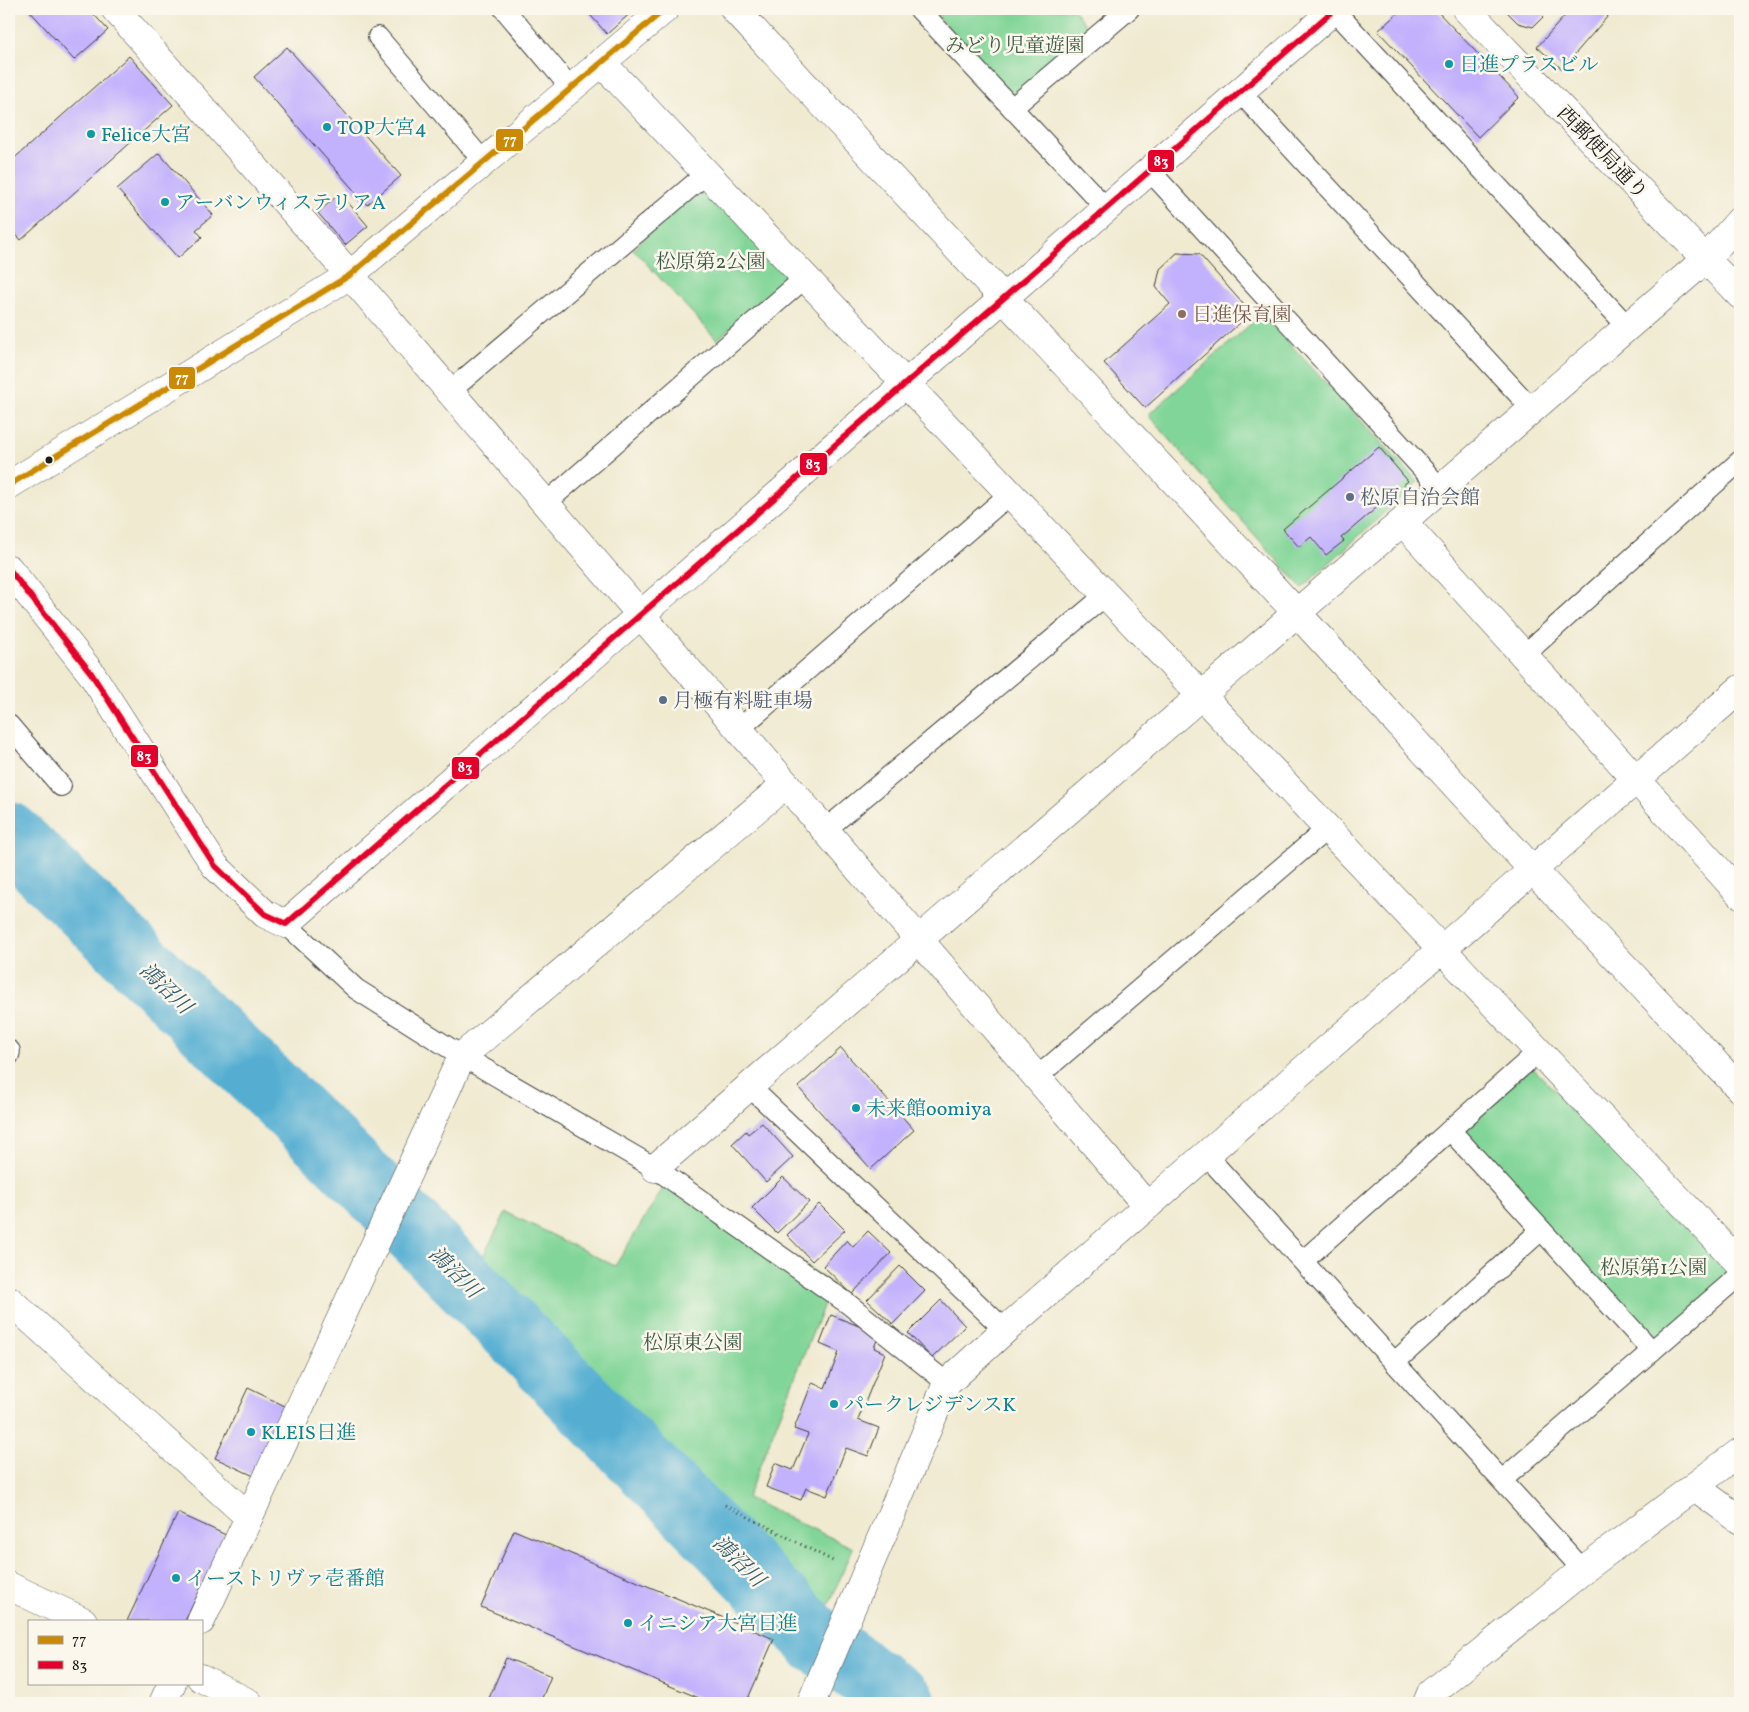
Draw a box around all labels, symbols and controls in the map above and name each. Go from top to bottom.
park label: みどり児童遊園 [945,33,1085,61]
place label: 日進プラスビル [1459,52,1598,80]
marker: 日進プラスビル [1443,58,1455,70]
street label: 西郵便局通り [1550,101,1653,206]
place label: TOP大宮4 [337,115,427,143]
marker: TOP大宮4 [321,121,333,133]
place label: Felice大宮 [101,122,191,150]
marker: Felice大宮 [85,128,97,140]
line badge: 77 [495,128,524,152]
text: 77 [503,132,517,151]
line badge: 83 [1147,149,1175,173]
text: 83 [1154,153,1168,172]
place label: アーバンウィステリアA [175,190,386,218]
marker: アーバンウィステリアA [159,196,171,208]
park label: 松原第2公園 [656,249,766,277]
place label: 日進保育園 [1192,302,1292,330]
marker: 日進保育園 [1176,308,1188,320]
line badge: 77 [168,366,196,390]
text: 77 [175,370,189,389]
line badge: 83 [799,452,828,476]
unlabelled marker [44,455,54,465]
text: 83 [806,456,820,475]
place label: 松原自治会館 [1360,485,1480,513]
marker: 松原自治会館 [1344,491,1356,503]
place label: 月極有料駐車場 [673,688,813,716]
marker: 月極有料駐車場 [657,694,669,706]
line badge: 83 [130,744,159,768]
text: 83 [137,748,151,767]
line badge: 83 [451,756,480,780]
text: 83 [458,759,472,778]
water label: 鴻沼川 [132,957,199,1023]
place label: 未来館oomiya [866,1096,992,1124]
marker: 未来館oomiya [850,1102,862,1114]
water label: 鴻沼川 [421,1241,488,1307]
park label: 松原第1公園 [1600,1255,1708,1283]
park label: 松原東公園 [643,1330,743,1358]
place label: パークレジデンスK [844,1392,1016,1420]
marker: パークレジデンスK [828,1398,840,1410]
place label: KLEIS日進 [261,1420,356,1448]
marker: KLEIS日進 [245,1426,257,1438]
water label: 鴻沼川 [705,1530,772,1596]
place label: イーストリヴァ壱番館 [186,1566,385,1594]
marker: イーストリヴァ壱番館 [170,1572,182,1584]
place label: イニシア大宮日進 [638,1611,797,1639]
marker: イニシア大宮日進 [622,1617,634,1629]
legend [28,1620,202,1684]
text: 77 [72,1630,87,1651]
text: 83 [72,1656,87,1677]

